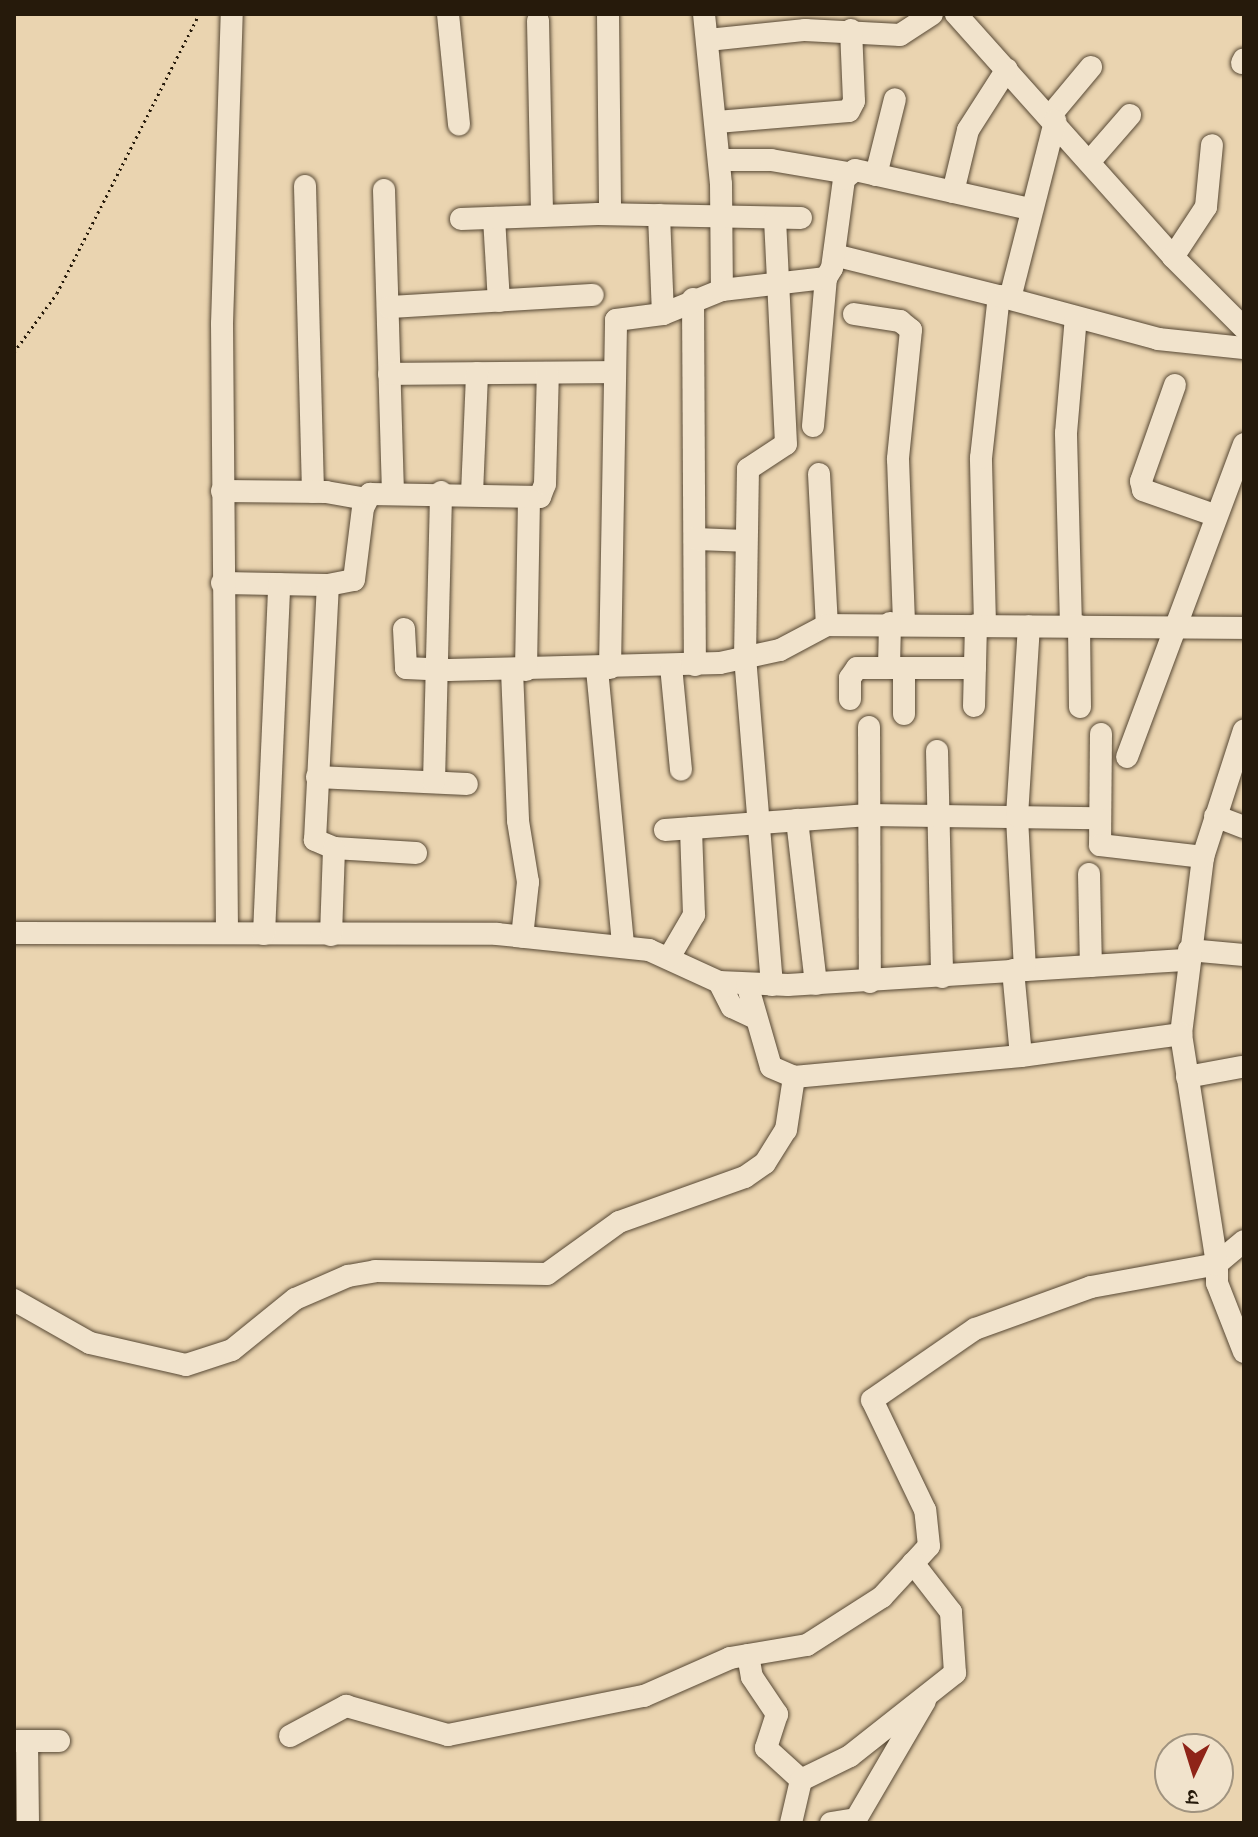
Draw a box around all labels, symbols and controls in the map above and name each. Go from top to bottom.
north arrow [1154,1733,1234,1813]
text: उ [1186,1780,1199,1811]

